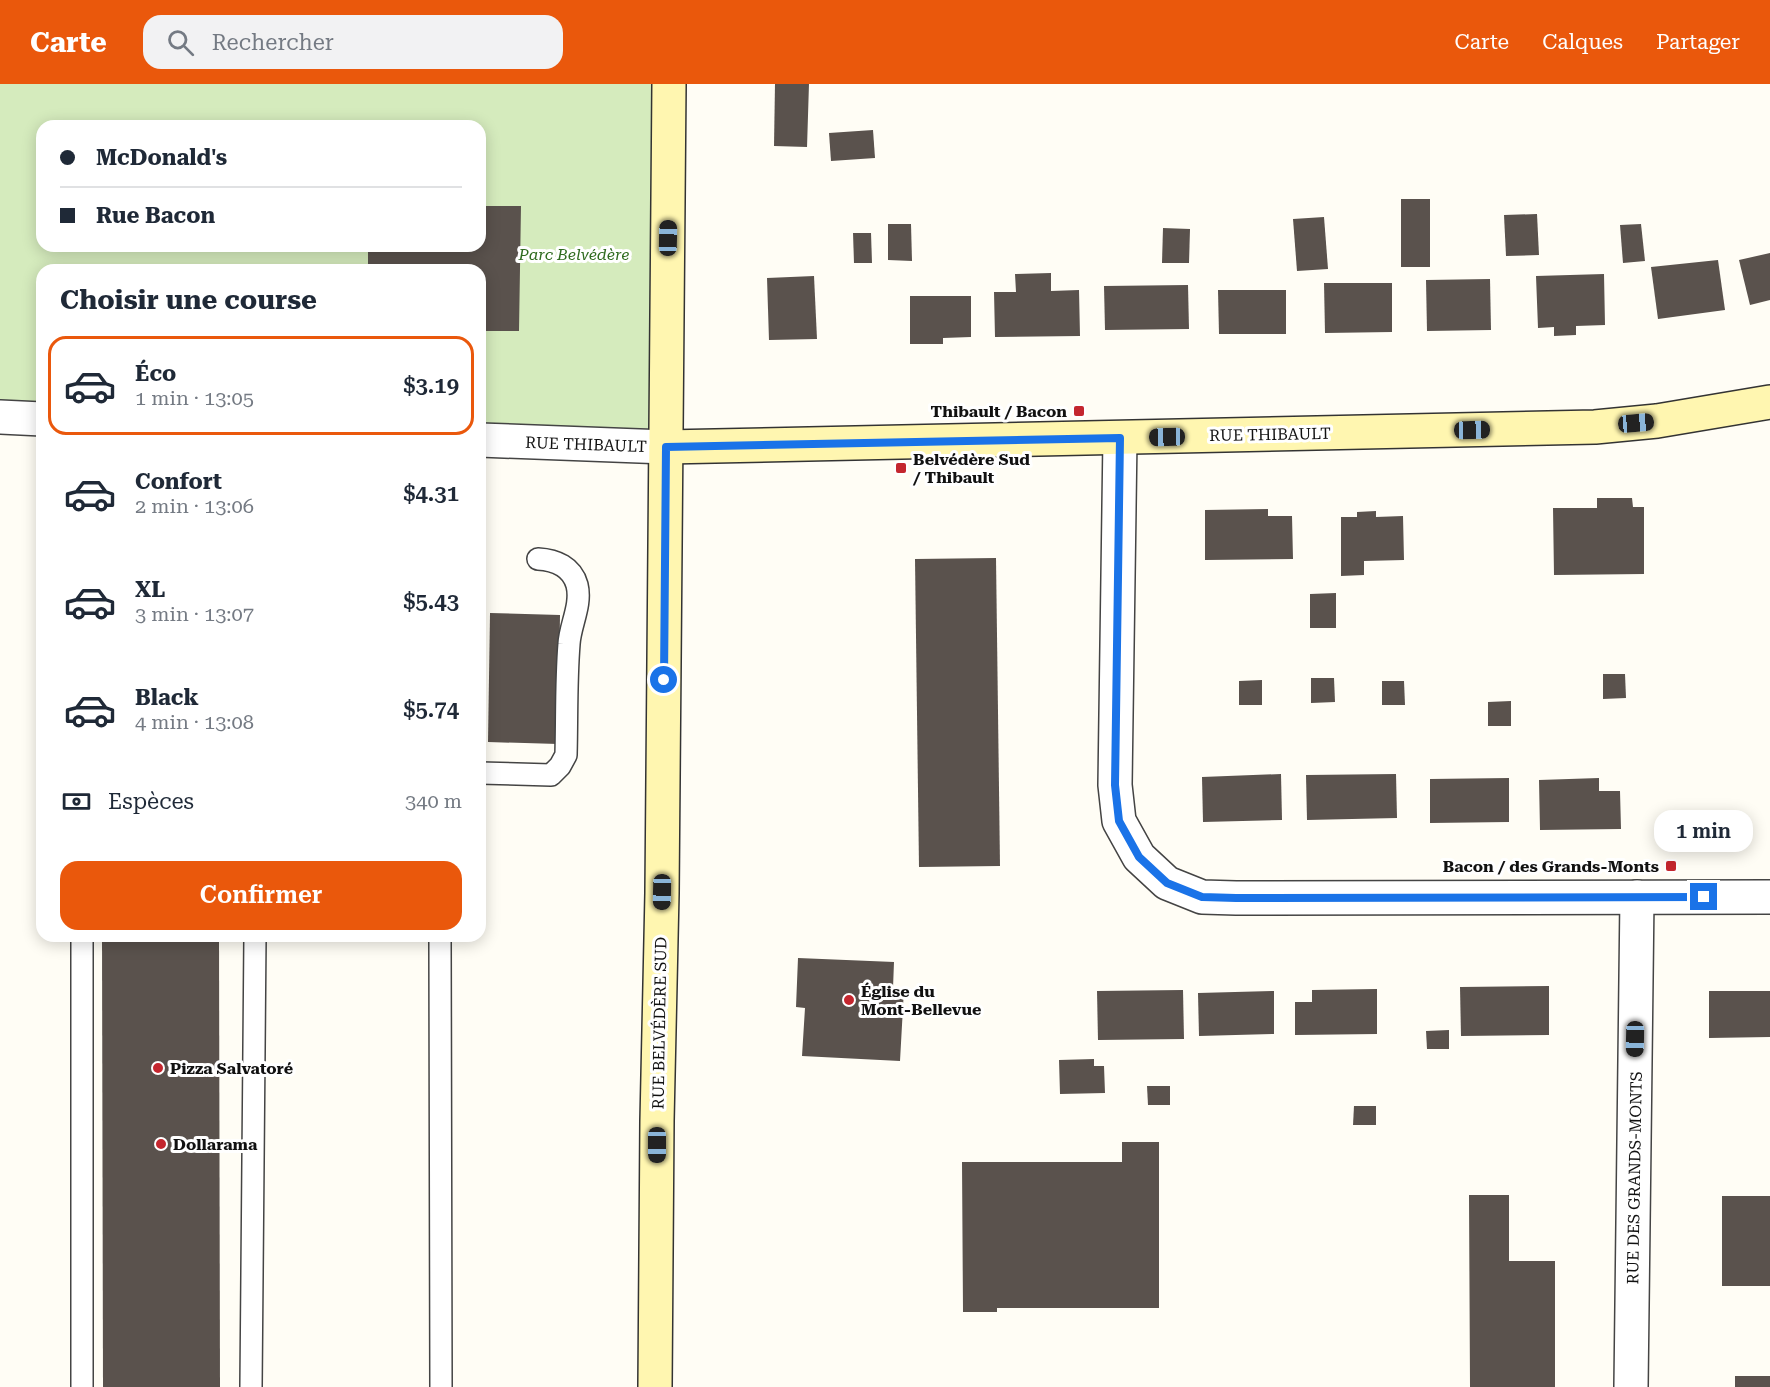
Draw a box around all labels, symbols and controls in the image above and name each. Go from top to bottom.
search box [143,15,563,69]
text: Carte [30,26,107,59]
icon: search [164,26,197,59]
text: Rechercher [212,30,334,55]
text: Carte [1455,30,1509,54]
text: Calques [1542,30,1623,54]
text: Partager [1656,30,1740,54]
text: McDonald's [96,145,227,170]
text: Rue Bacon [96,203,215,228]
car [659,220,677,256]
park label: Parc Belvédère [518,245,629,264]
text: Choisir une course [60,284,317,316]
icon: car [63,359,117,413]
text: Éco [135,361,176,386]
text: $3.19 [403,373,459,398]
text: 1 min · 13:05 [135,386,254,410]
place label: Thibault / Bacon [931,402,1067,421]
marker: Thibault / Bacon [1072,404,1086,418]
car [1617,412,1655,434]
car [1454,421,1490,439]
street label: RUE THIBAULT [1209,424,1331,445]
car [1149,428,1185,446]
street label: RUE THIBAULT [525,433,647,456]
place label: Belvédère Sud / Thibault [912,450,1030,487]
marker: Belvédère Sud / Thibault [894,461,908,475]
icon: car [63,467,117,521]
text: Confort [135,469,222,494]
text: $4.31 [403,481,459,506]
text: 2 min · 13:06 [135,494,254,518]
icon: car [63,575,117,629]
text: XL [135,577,165,602]
text: $5.43 [403,589,459,614]
text: 3 min · 13:07 [135,602,254,626]
route start [650,666,677,693]
icon: car [63,683,117,737]
text: Black [135,685,199,710]
text: $5.74 [403,697,459,722]
text: 4 min · 13:08 [135,710,254,734]
icon: cash [60,785,93,818]
text: Espèces [108,789,194,814]
text: 340 m [405,789,462,813]
callout: 1 min [1654,810,1754,852]
text: 1 min [1676,819,1731,843]
place label: Bacon / des Grands-Monts [1443,857,1659,876]
marker: Bacon / des Grands-Monts [1664,859,1678,873]
button: Confirmer [60,861,462,930]
car [653,874,671,910]
route end [1690,883,1717,910]
street label: RUE BELVÉDÈRE SUD [648,937,671,1109]
place label: Église du Mont-Bellevue [861,982,981,1019]
marker: Église du Mont-Bellevue [842,993,856,1007]
car [1626,1021,1644,1057]
place label: Pizza Salvatoré [170,1059,293,1078]
marker: Pizza Salvatoré [151,1061,165,1075]
street label: RUE DES GRANDS-MONTS [1623,1071,1646,1285]
car [648,1127,666,1163]
place label: Dollarama [173,1135,258,1154]
marker: Dollarama [154,1137,168,1151]

